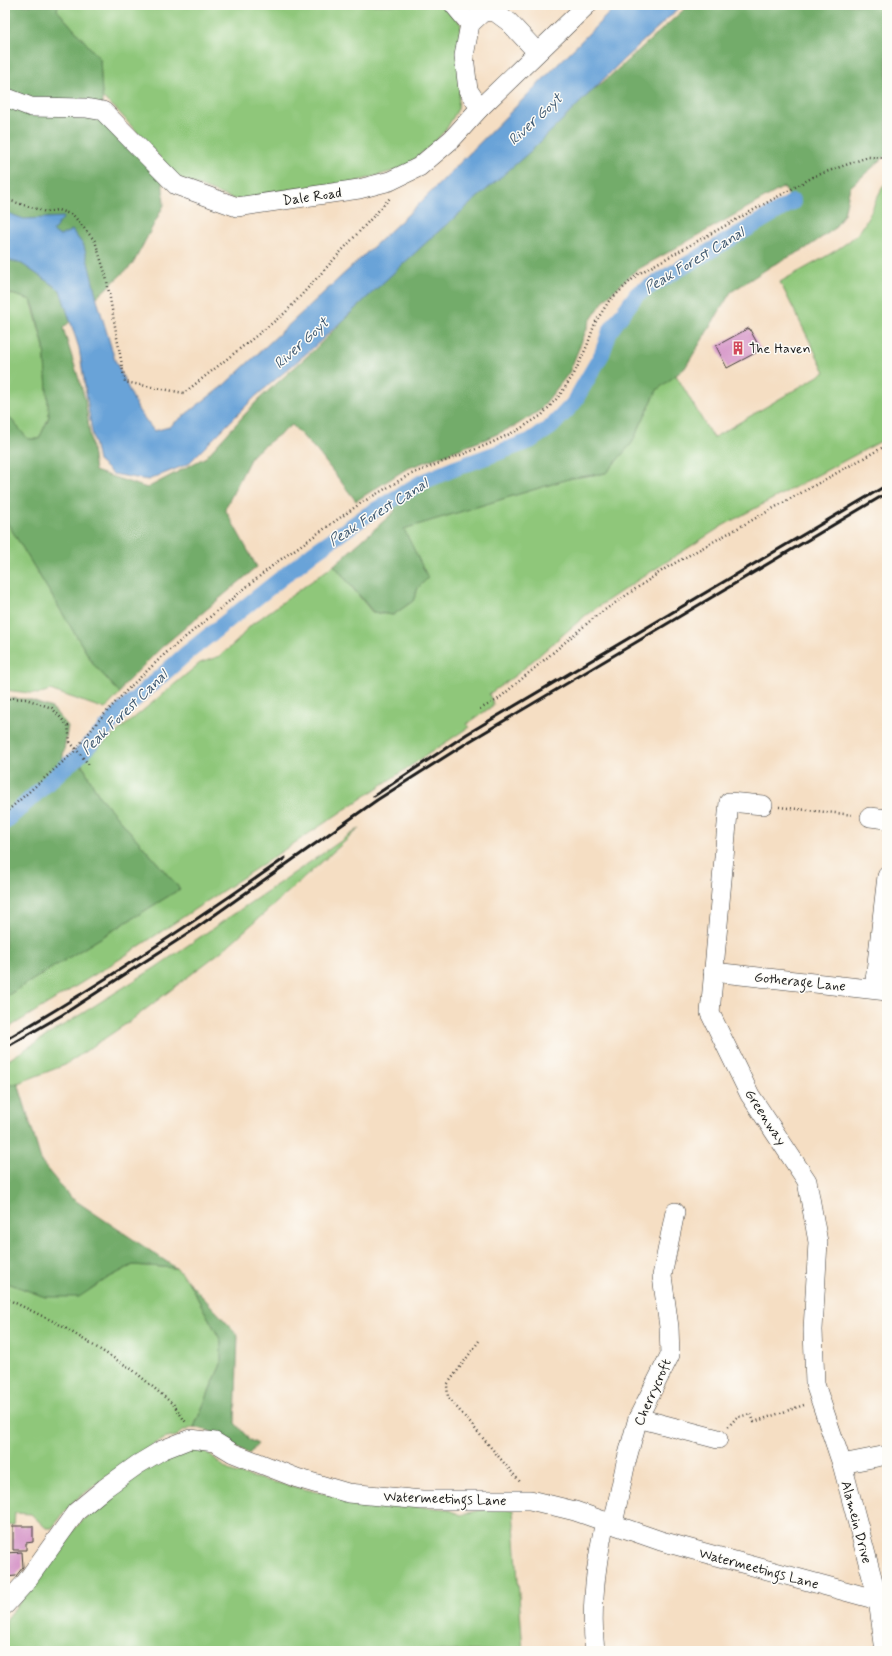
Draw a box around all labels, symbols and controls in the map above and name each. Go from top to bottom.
water label: River Goyt [504,88,569,150]
street label: Dale Road [281,184,343,210]
water label: Peak Forest Canal [641,222,750,299]
water label: River Goyt [270,312,335,374]
building icon: The Haven [730,340,746,356]
place label: The Haven [749,340,811,358]
water label: Peak Forest Canal [325,473,434,551]
water label: Peak Forest Canal [77,665,174,759]
street label: Gotherage Lane [753,968,847,998]
street label: Greenway [740,1086,790,1149]
street label: Cherrycroft [630,1356,676,1429]
street label: Alamein Drive [836,1479,876,1566]
street label: Watermeetings Lane [383,1488,507,1512]
street label: Watermeetings Lane [696,1544,821,1596]

